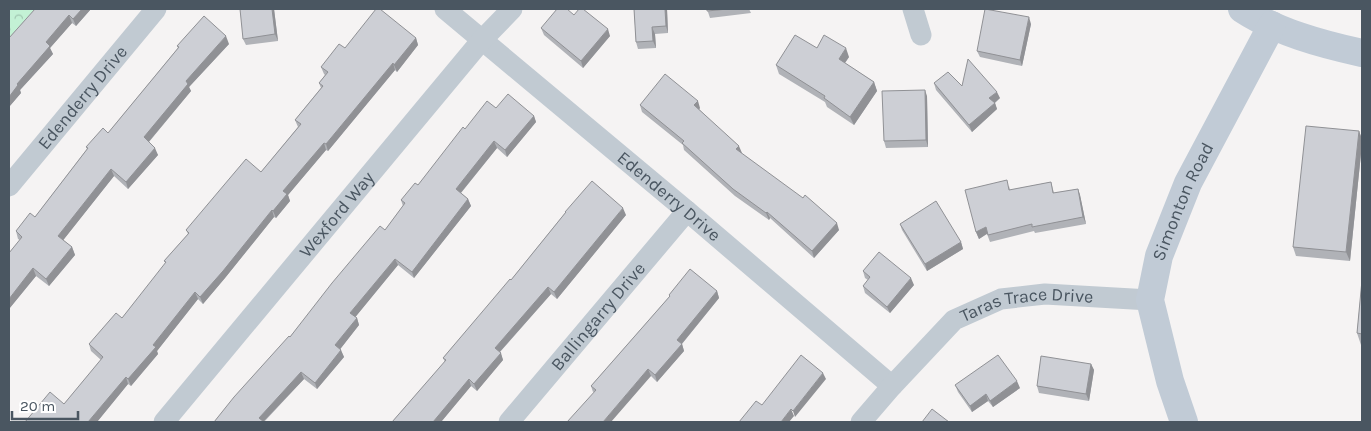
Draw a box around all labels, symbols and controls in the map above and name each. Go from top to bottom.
street label: Edenderry Drive [33,41,132,154]
street label: Simonton Road [1147,139,1219,264]
street label: Edenderry Drive [613,146,725,246]
street label: Wexford Way [295,166,379,262]
street label: Ballingarry Drive [546,258,650,375]
street label: Taras Trace Drive [956,283,1094,327]
scale bar [12,388,79,420]
text: 20 m [20,397,55,415]

